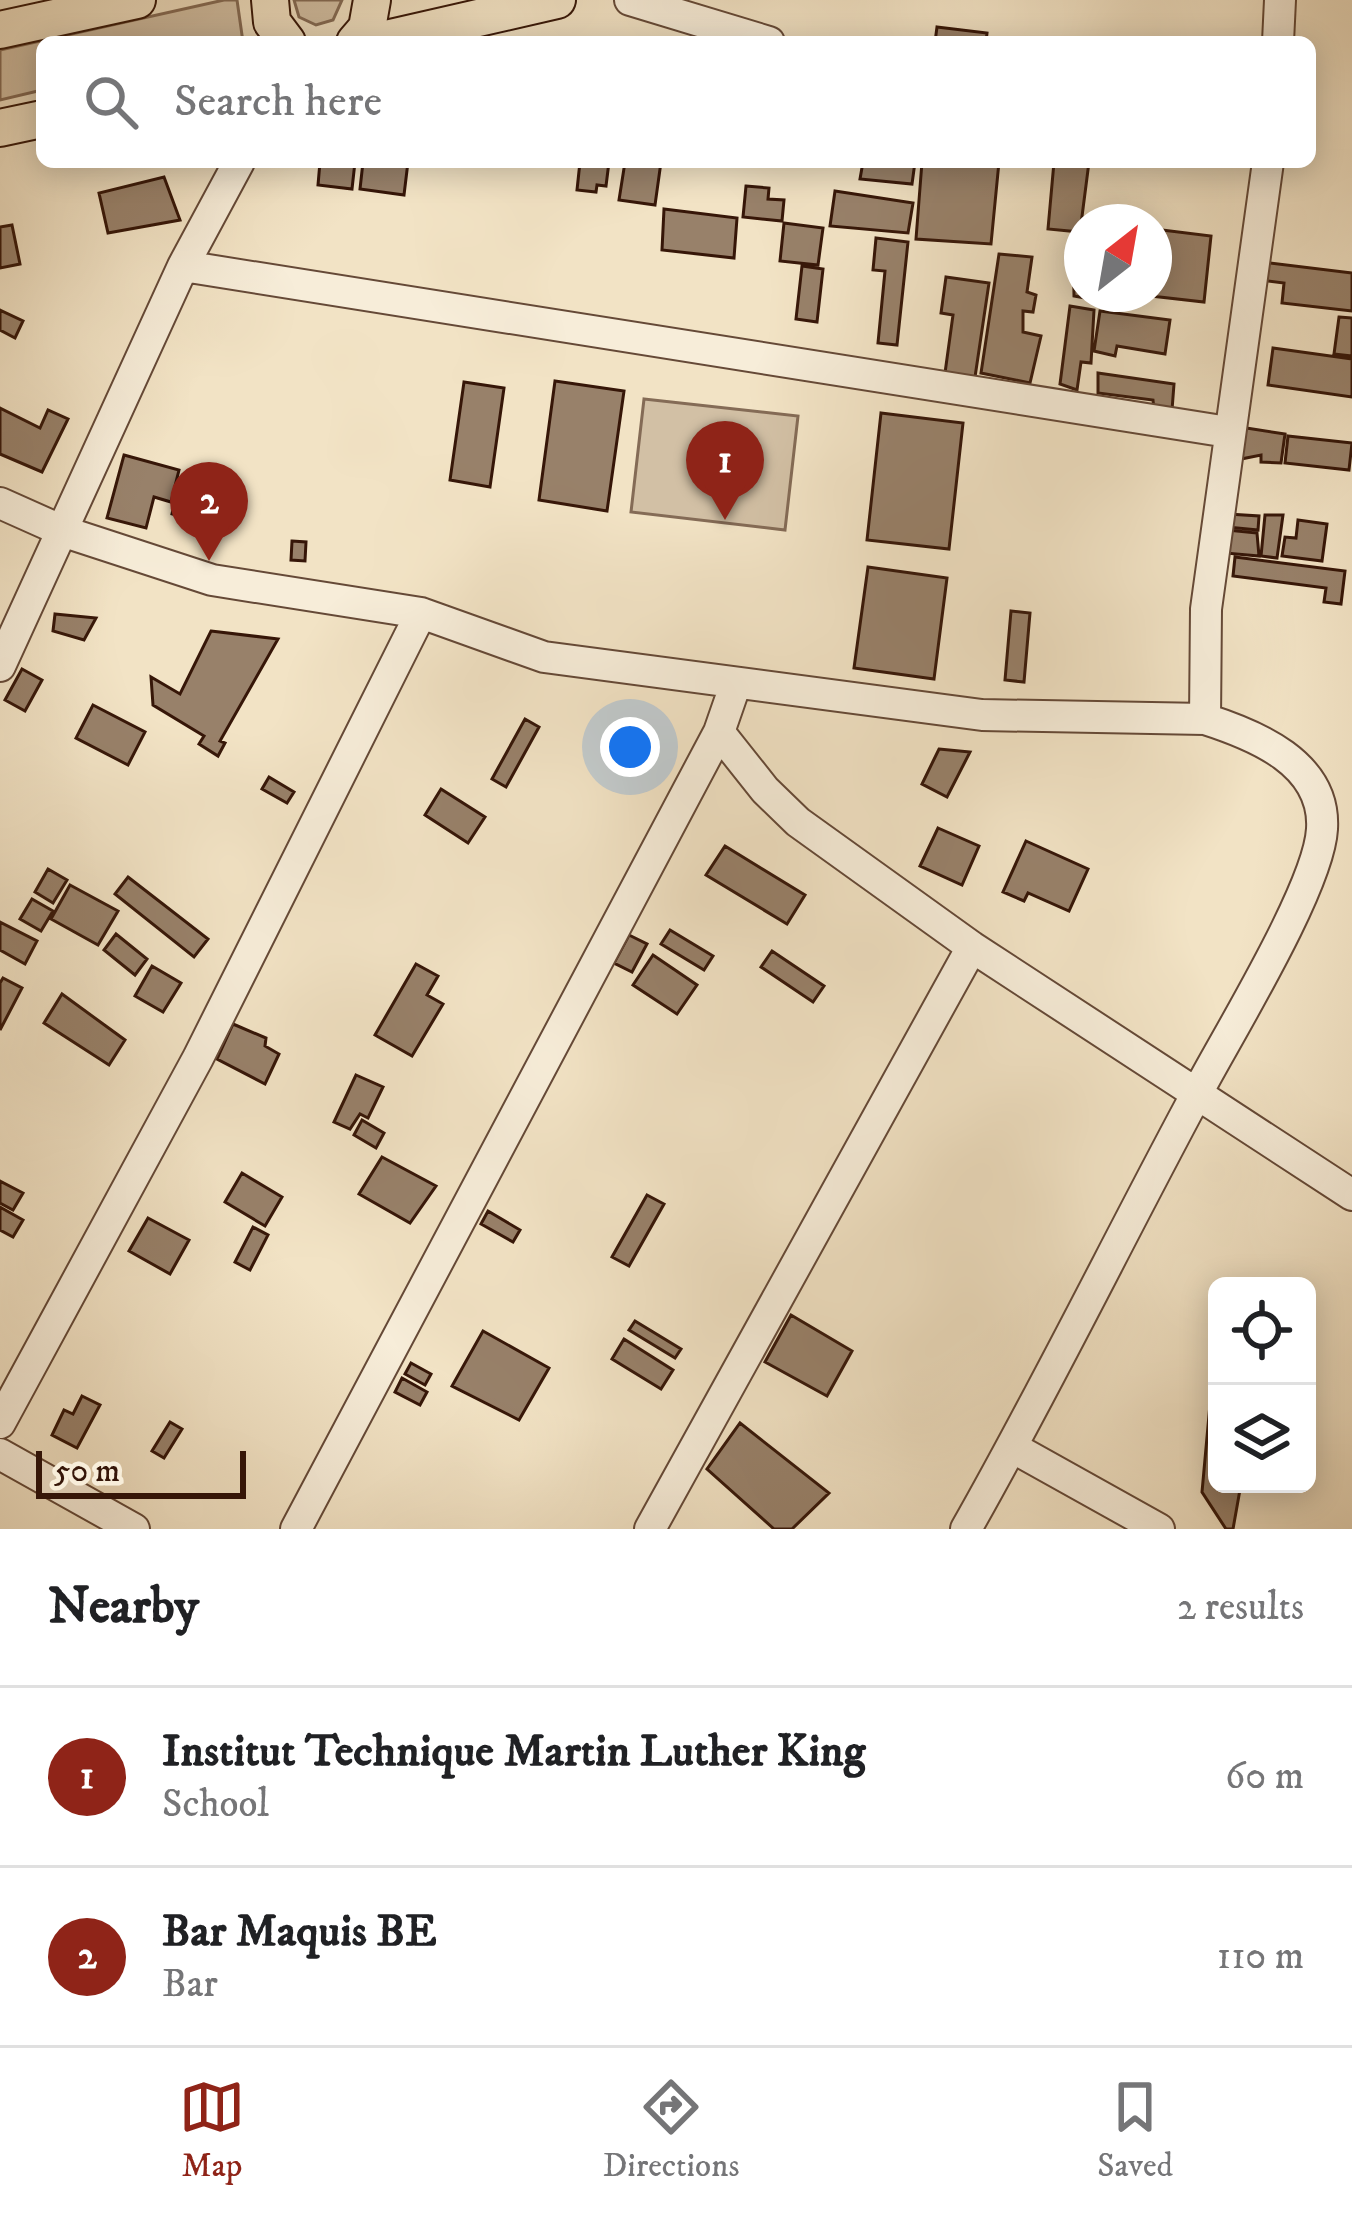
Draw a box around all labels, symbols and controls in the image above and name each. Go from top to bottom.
search box [36,36,1316,168]
icon: search [78,69,144,135]
text: Search here [174,74,382,130]
north arrow [1064,204,1172,312]
pin: 1 [686,421,764,520]
pin: 2 [170,462,248,561]
your location [600,717,660,777]
map controls [1208,1277,1316,1493]
button: locate [1208,1277,1316,1385]
button: layers [1208,1385,1316,1493]
scale bar [36,1445,246,1498]
text: 50 m [54,1451,120,1492]
text: Nearby [48,1575,199,1639]
text: 2 results [1177,1583,1304,1632]
text: Institut Technique Martin Luther King [162,1724,866,1780]
text: 1 [80,1752,94,1801]
text: 60 m [1225,1752,1304,1801]
text: School [162,1780,269,1829]
text: Bar Maquis BE [162,1904,437,1960]
text: 2 [77,1932,97,1981]
text: 110 m [1217,1932,1304,1981]
text: Bar [162,1960,218,2009]
tab: Map [179,2074,245,2187]
tab: Directions [603,2074,739,2187]
tab: Saved [1097,2074,1173,2187]

